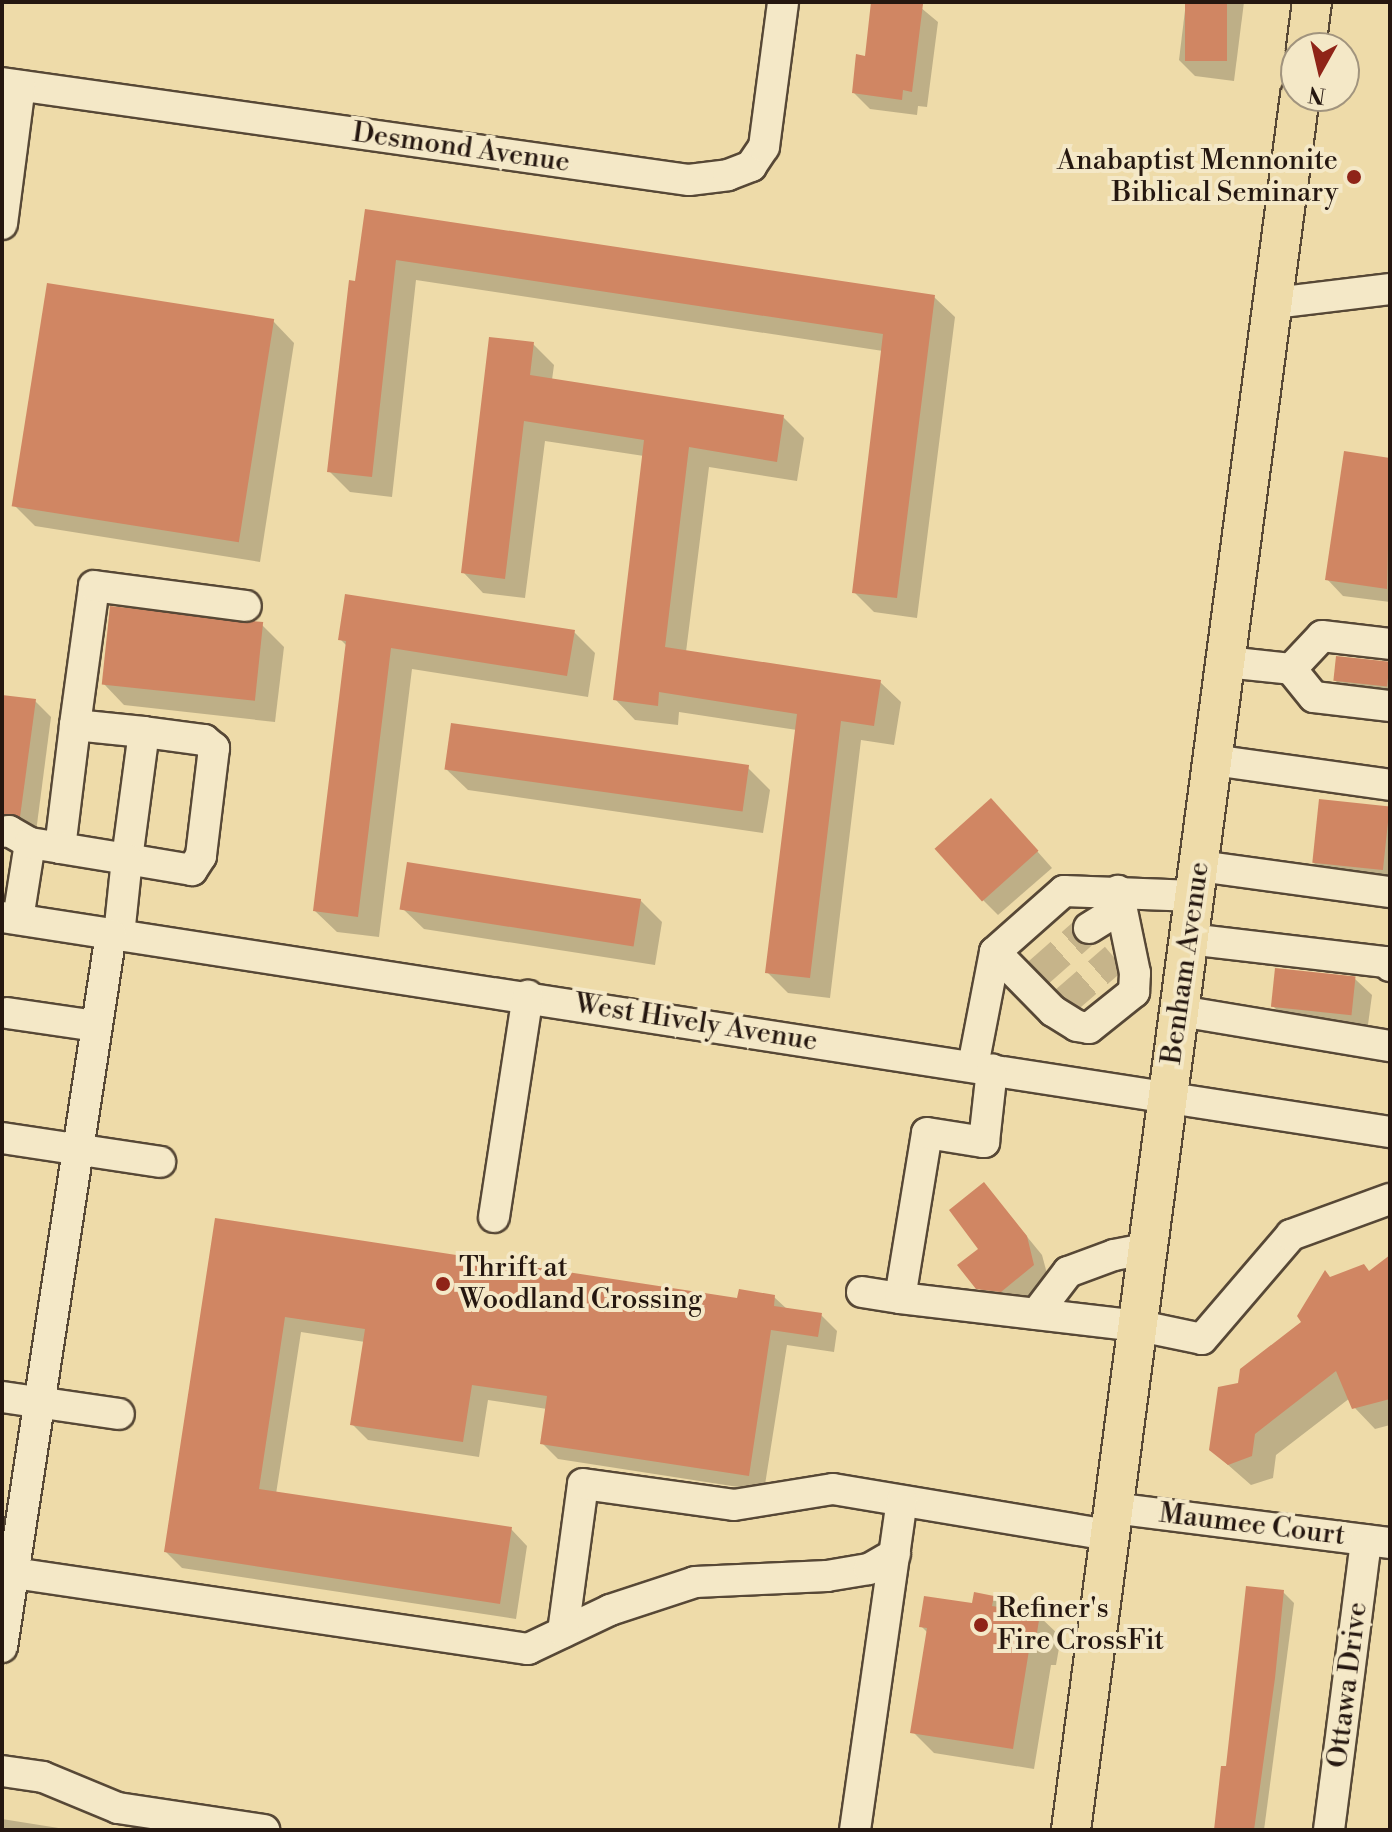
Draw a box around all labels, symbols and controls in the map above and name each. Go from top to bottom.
north arrow [1280,32,1360,112]
text: N [1306,80,1327,109]
street label: Desmond Avenue [350,116,572,180]
place label: Anabaptist Mennonite Biblical Seminary [1057,144,1338,210]
marker: Anabaptist Mennonite Biblical Seminary [1345,168,1363,186]
street label: Benham Avenue [1155,860,1217,1066]
street label: West Hively Avenue [572,987,820,1059]
place label: Thrift at Woodland Crossing [459,1251,702,1317]
marker: Thrift at Woodland Crossing [434,1275,452,1293]
street label: Maumee Court [1157,1497,1347,1553]
place label: Refiner's Fire CrossFit [997,1592,1164,1658]
street label: Ottawa Drive [1321,1600,1375,1770]
marker: Refiner's Fire CrossFit [972,1616,990,1634]

